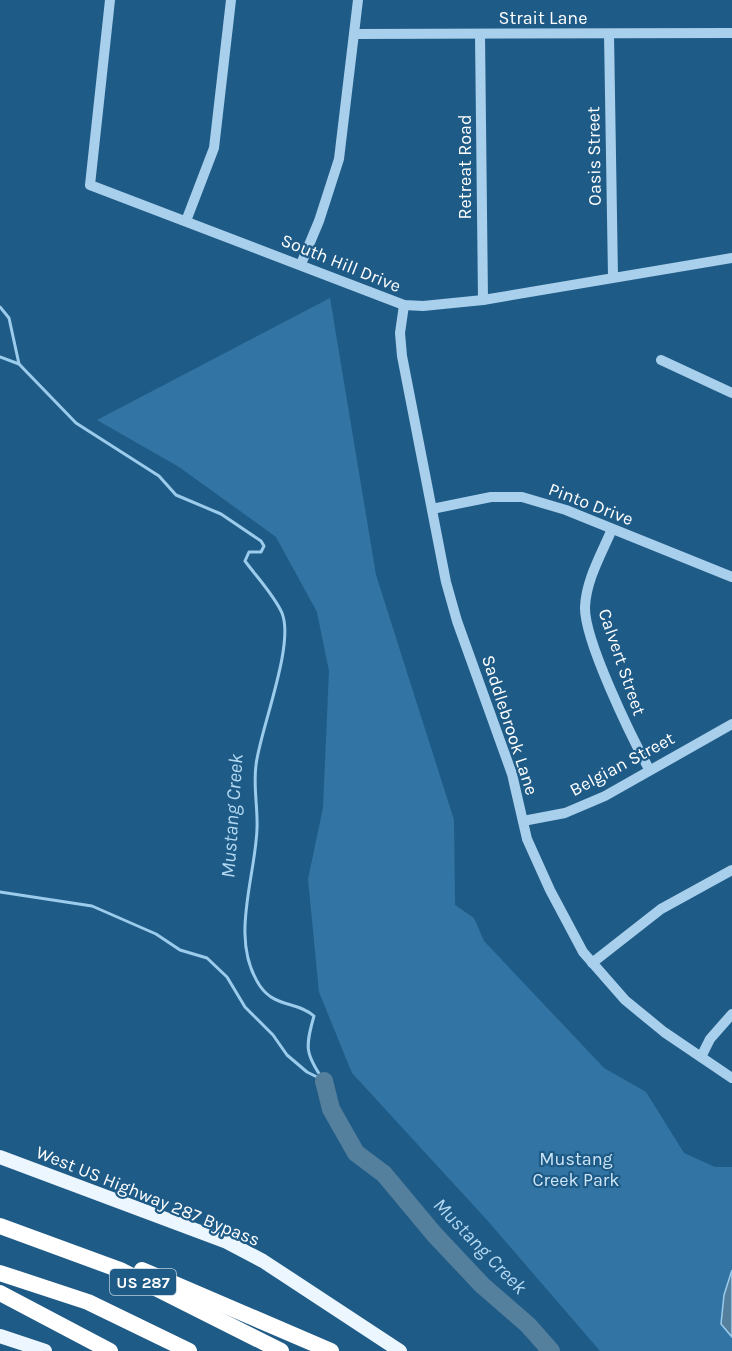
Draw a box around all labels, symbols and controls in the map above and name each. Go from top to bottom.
street label: Strait Lane [499,7,587,29]
street label: Oasis Street [582,106,606,206]
street label: Retreat Road [454,114,476,220]
street label: South Hill Drive [278,229,404,297]
street label: Pinto Drive [545,478,637,530]
street label: Calvert Street [593,606,651,718]
street label: Saddlebrook Lane [477,652,543,798]
street label: Belgian Street [566,727,678,801]
water label: Mustang Creek [216,752,248,879]
street label: West US Highway 287 Bypass [33,1141,263,1251]
park label: Mustang Creek Park [533,1148,619,1191]
water label: Mustang Creek [429,1193,532,1299]
road number: US 287 [110,1269,176,1295]

